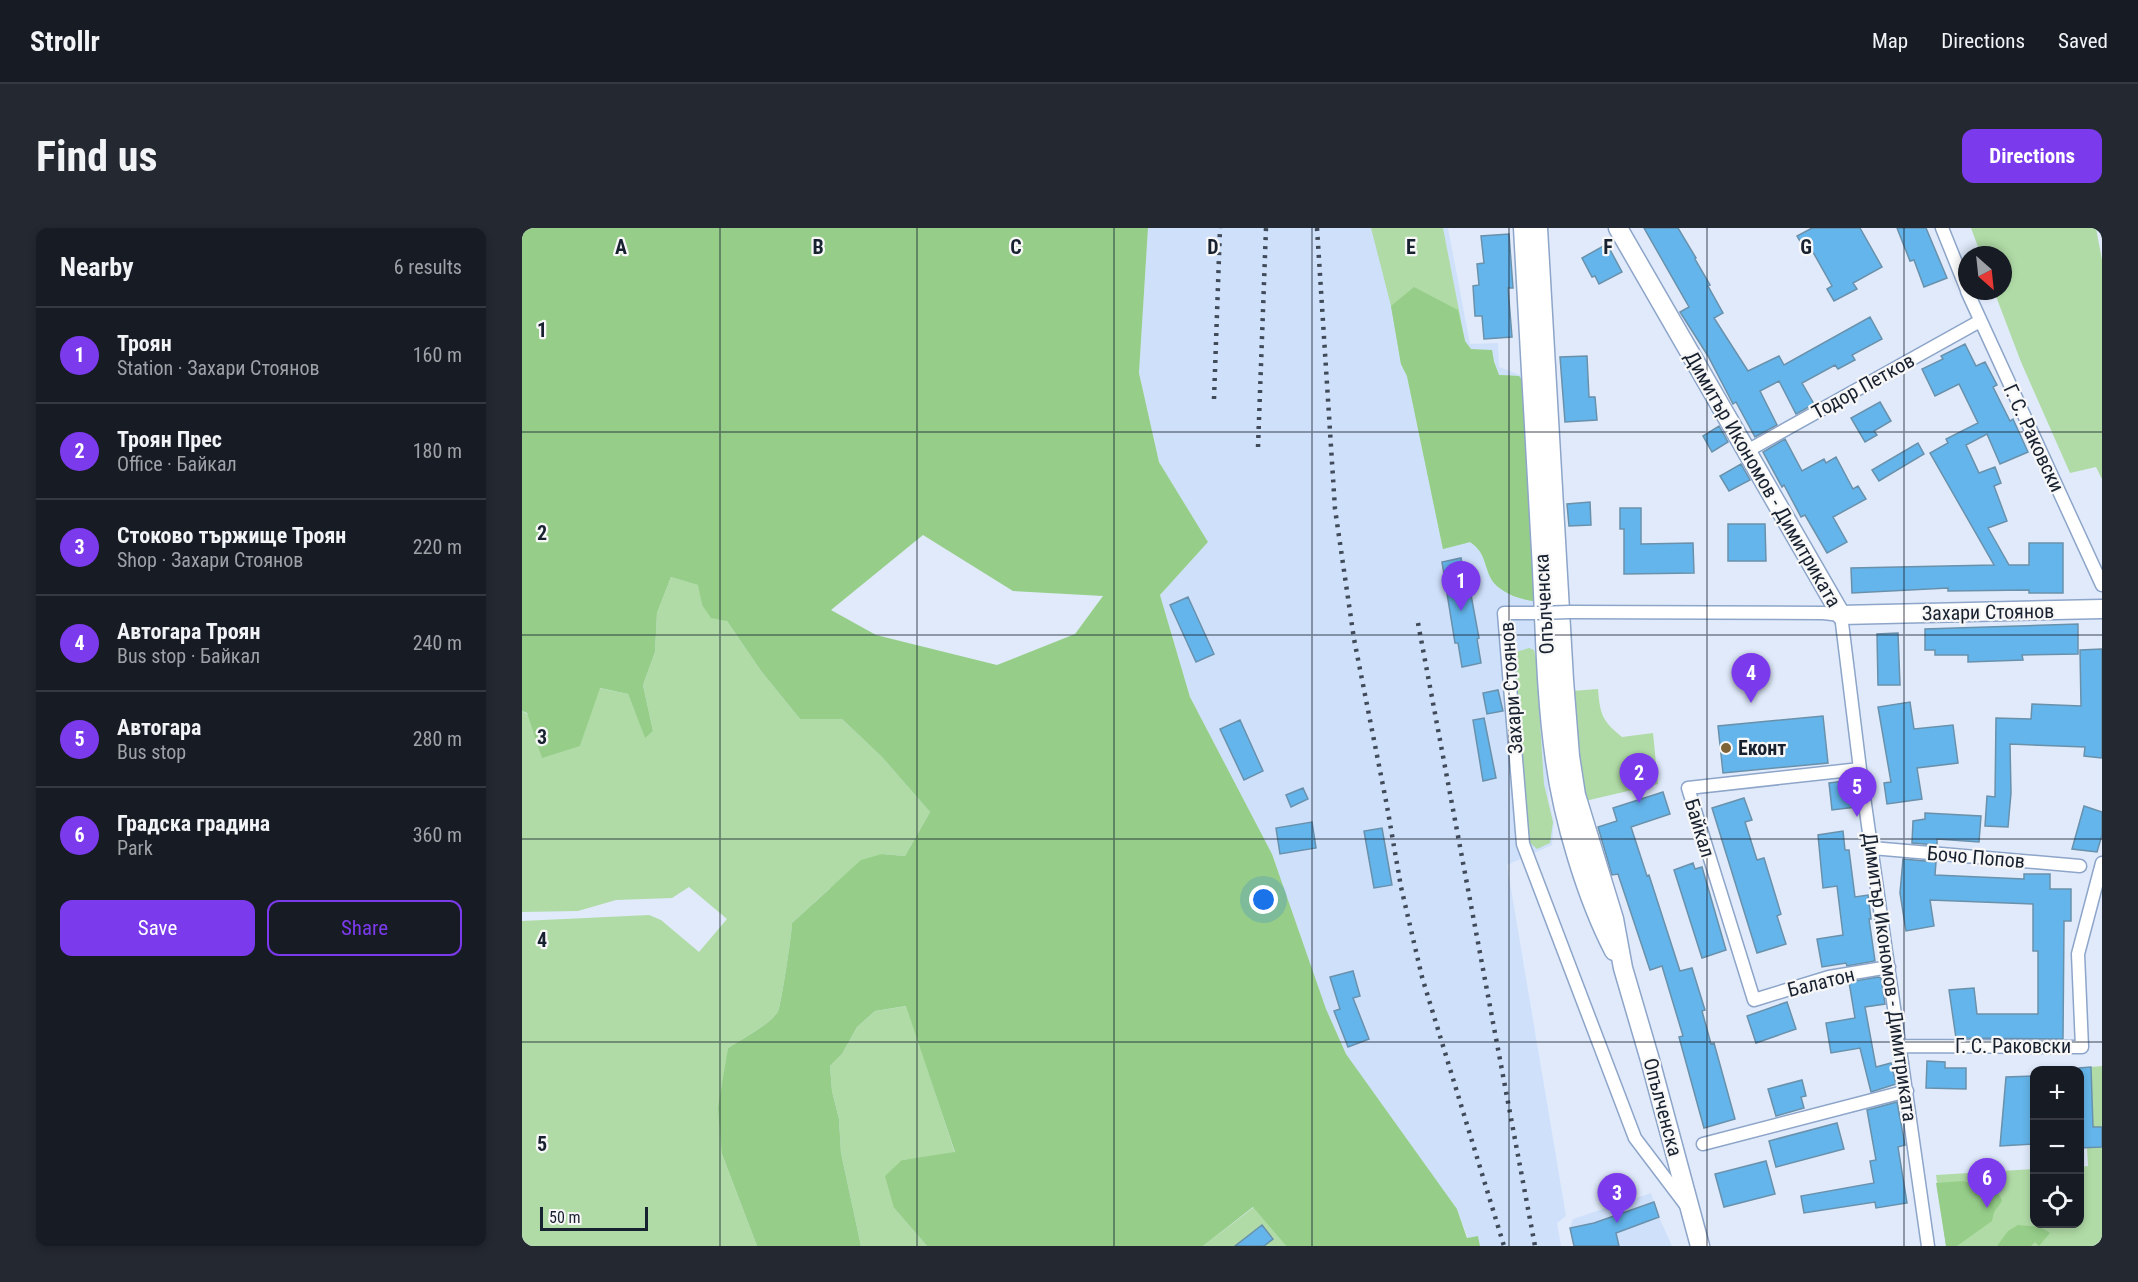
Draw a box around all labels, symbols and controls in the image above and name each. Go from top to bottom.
text: Strollr [30,25,100,58]
text: Map [1872,29,1908,53]
text: Directions [1941,29,2025,53]
text: Saved [2058,29,2108,53]
button: Directions [1962,129,2102,183]
text: Find us [36,132,157,181]
text: A [615,235,627,259]
text: B [812,235,824,259]
text: C [1010,235,1022,259]
text: D [1207,235,1219,259]
text: E [1406,235,1416,259]
text: F [1603,235,1613,259]
text: G [1800,235,1812,259]
north arrow [1958,246,2012,300]
text: Nearby [60,252,134,282]
text: 6 results [394,255,462,279]
text: 1 [537,318,547,342]
text: Троян [117,331,172,356]
text: 1 [74,343,85,367]
text: 160 m [413,343,462,367]
street label: Димитър Икономов - Димитриката [1680,347,1846,611]
street label: Тодор Петков [1807,348,1919,424]
text: Station · Захари Стоянов [117,356,320,380]
street label: Г. С. Раковски [1999,380,2069,496]
text: Троян Прес [117,427,222,452]
text: 2 [74,439,85,463]
text: 180 m [413,439,462,463]
text: Office · Байкал [117,452,237,476]
text: 2 [537,521,547,545]
text: Стоково тържище Троян [117,523,346,548]
text: 3 [74,535,85,559]
text: 220 m [413,535,462,559]
text: Shop · Захари Стоянов [117,548,303,572]
street label: Опълченска [1529,553,1559,655]
pin: 1 [1442,562,1480,611]
street label: Захари Стоянов [1922,599,2054,625]
text: Автогара Троян [117,619,260,644]
street label: Захари Стоянов [1494,621,1528,755]
text: 4 [74,631,85,655]
text: 240 m [413,631,462,655]
text: Bus stop · Байкал [117,644,260,668]
pin: 4 [1732,654,1770,703]
text: Автогара [117,715,201,740]
text: 3 [537,725,547,749]
text: 5 [74,727,85,751]
text: 280 m [413,727,462,751]
place label: Еконт [1738,736,1786,760]
text: Bus stop [117,740,186,764]
marker: Еконт [1719,741,1733,755]
pin: 2 [1620,754,1658,803]
pin: 5 [1838,768,1876,817]
street label: Байкал [1680,796,1720,860]
text: Градска градина [117,811,270,836]
text: 6 [74,823,85,847]
text: 360 m [413,823,462,847]
street label: Димитър Икономов - Димитриката [1858,831,1922,1123]
text: Park [117,836,153,860]
street label: Бочо Попов [1926,841,2026,873]
your location [1249,885,1278,914]
button: Save [60,900,255,956]
button: Share [267,900,462,956]
text: 4 [537,928,547,952]
street label: Балатон [1785,962,1857,1002]
street label: Г. С. Раковски [1955,1034,2071,1058]
street label: Опълченска [1638,1055,1688,1159]
map controls [2030,1066,2084,1228]
button: + [2030,1066,2084,1120]
button: − [2030,1120,2084,1174]
text: 5 [537,1132,547,1156]
pin: 6 [1968,1158,2006,1208]
pin: 3 [1598,1174,1636,1223]
button: locate [2030,1174,2084,1228]
scale bar [540,1204,648,1232]
text: 50 m [549,1208,581,1227]

